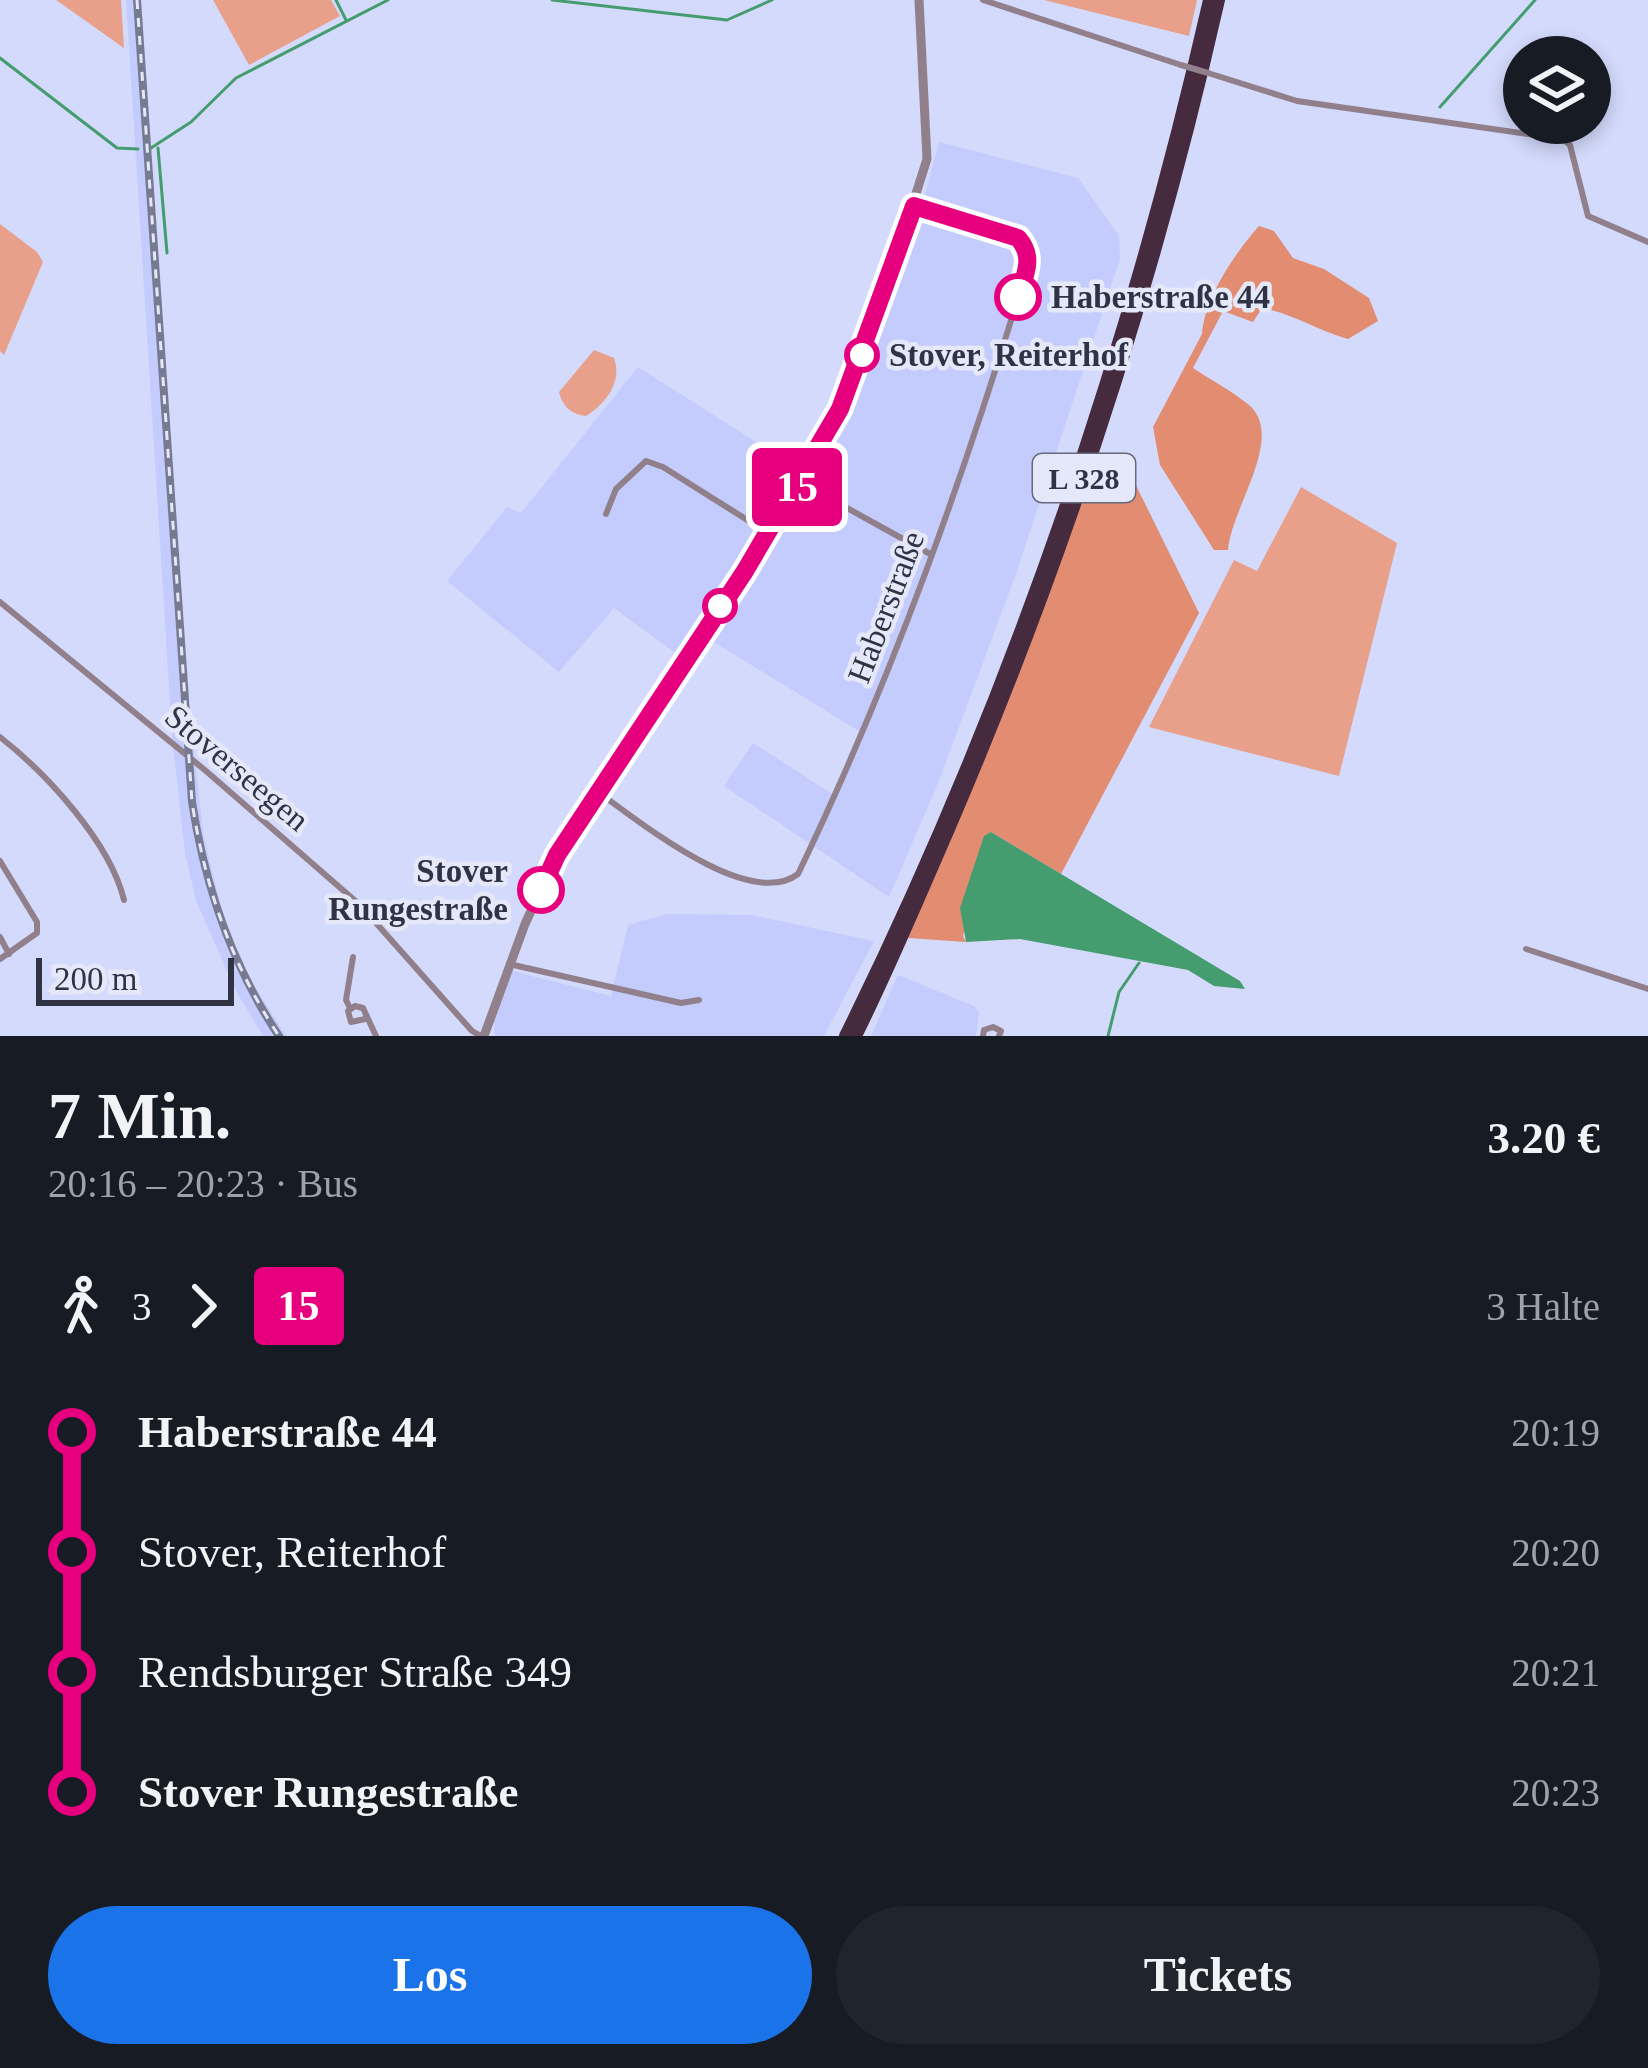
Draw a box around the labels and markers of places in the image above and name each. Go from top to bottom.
marker: Haberstraße 44 [996,275,1040,319]
place label: Haberstraße 44 [1051,279,1270,315]
place label: Stover, Reiterhof [889,337,1129,373]
marker: Stover, Reiterhof [846,339,878,371]
unlabelled marker [704,590,736,622]
place label: Stover Rungestraße [328,853,508,927]
marker: Stover Rungestraße [519,868,563,912]

